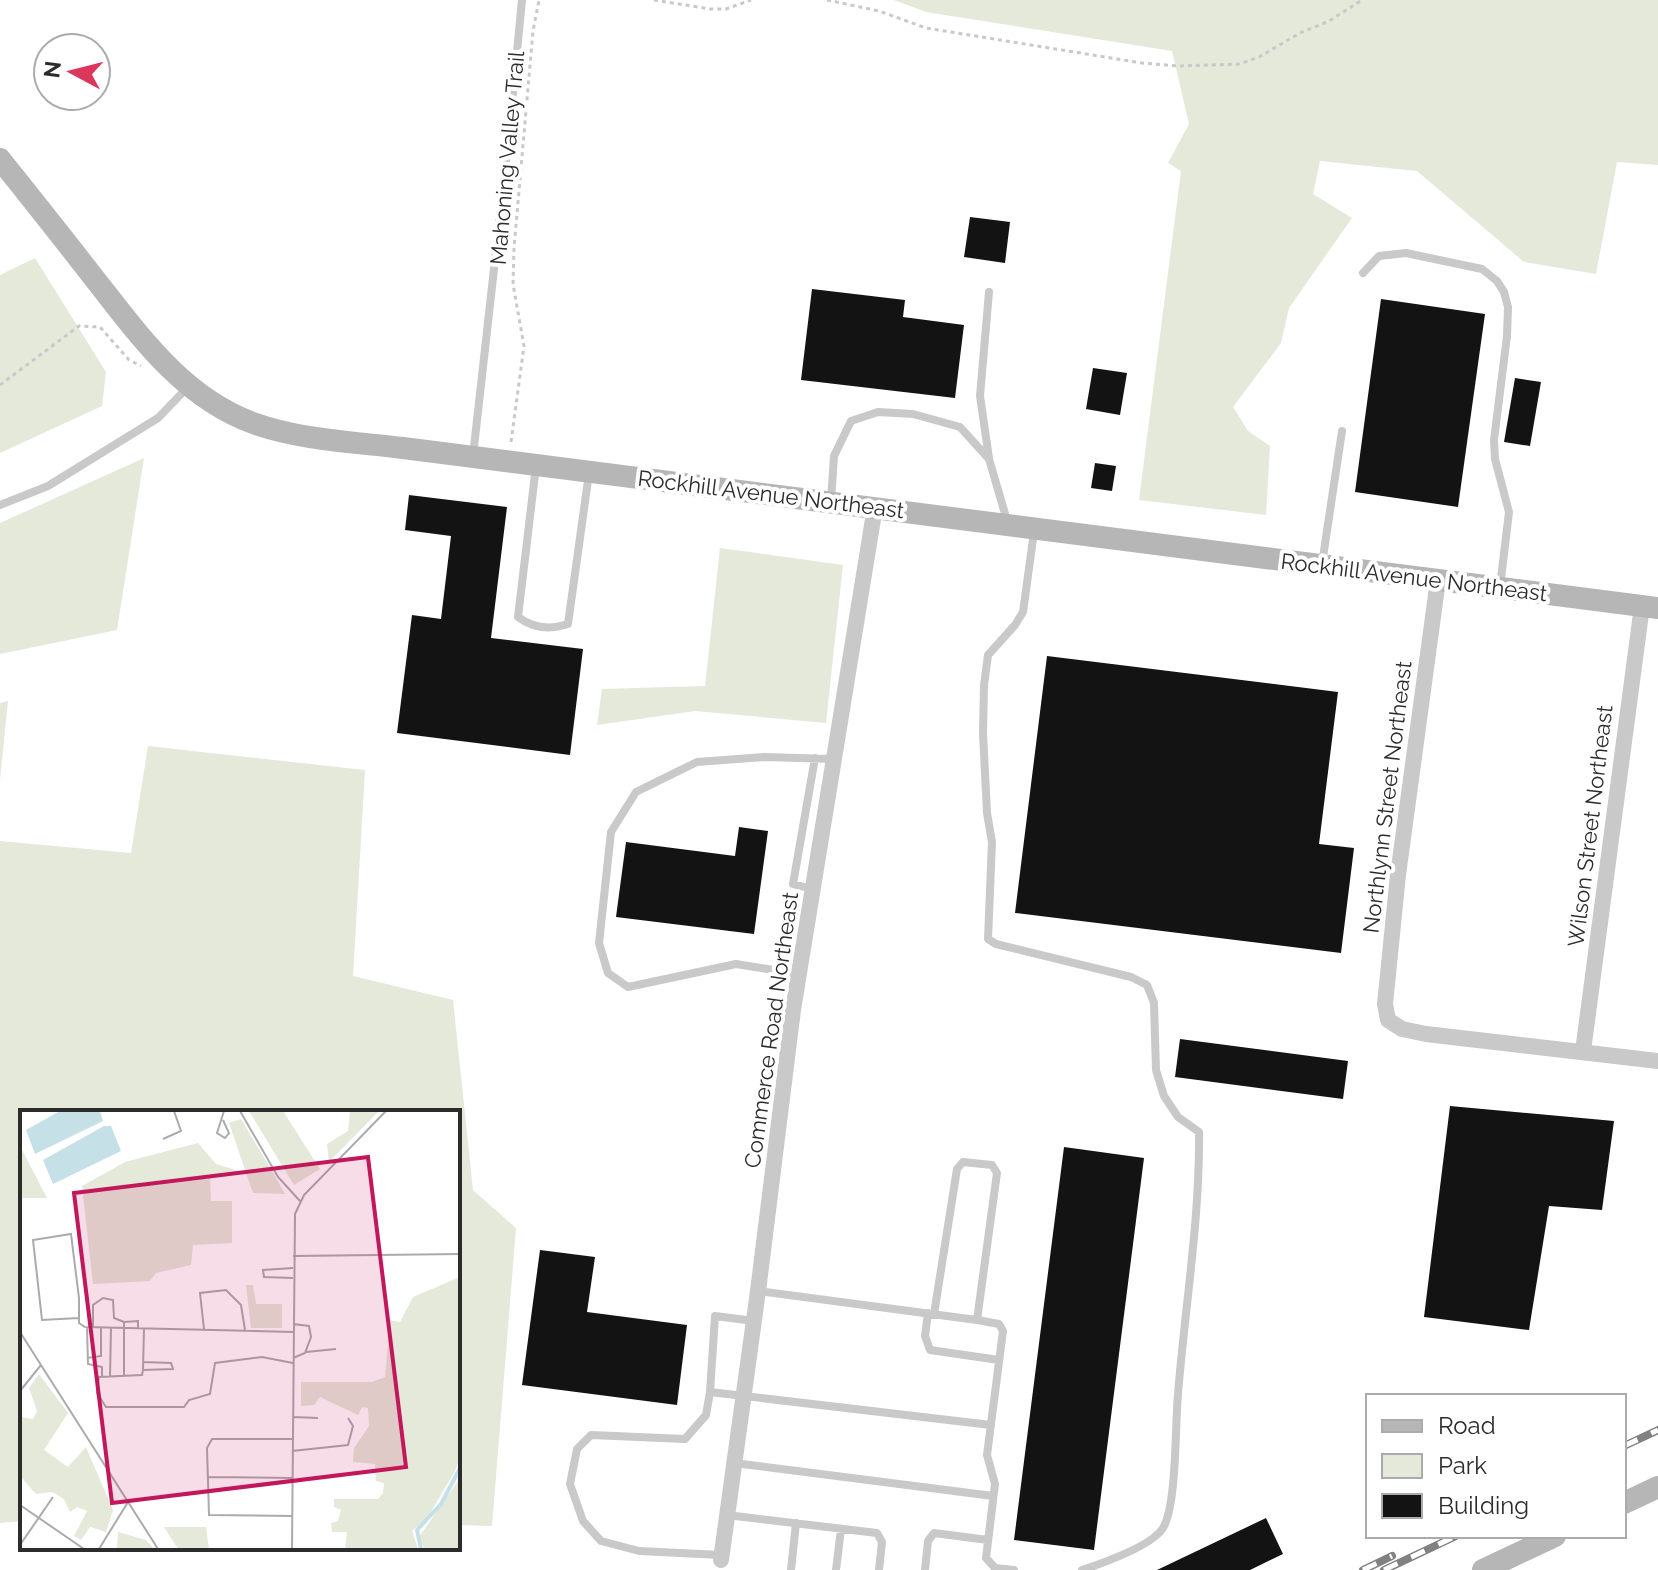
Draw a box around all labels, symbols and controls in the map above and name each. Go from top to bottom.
north arrow [32,32,112,112]
street label: Mahoning Valley Trail [485,50,529,266]
text: N [38,60,66,79]
street label: Rockhill Avenue Northeast [636,465,906,523]
street label: Rockhill Avenue Northeast [1279,548,1549,606]
street label: Northlynn Street Northeast [1357,659,1417,935]
street label: Wilson Street Northeast [1562,703,1618,948]
street label: Commerce Road Northeast [739,890,803,1170]
inset map [20,1110,460,1550]
legend [1366,1394,1626,1538]
text: Road [1438,1411,1496,1440]
text: Park [1438,1451,1487,1480]
text: Building [1438,1491,1529,1520]

